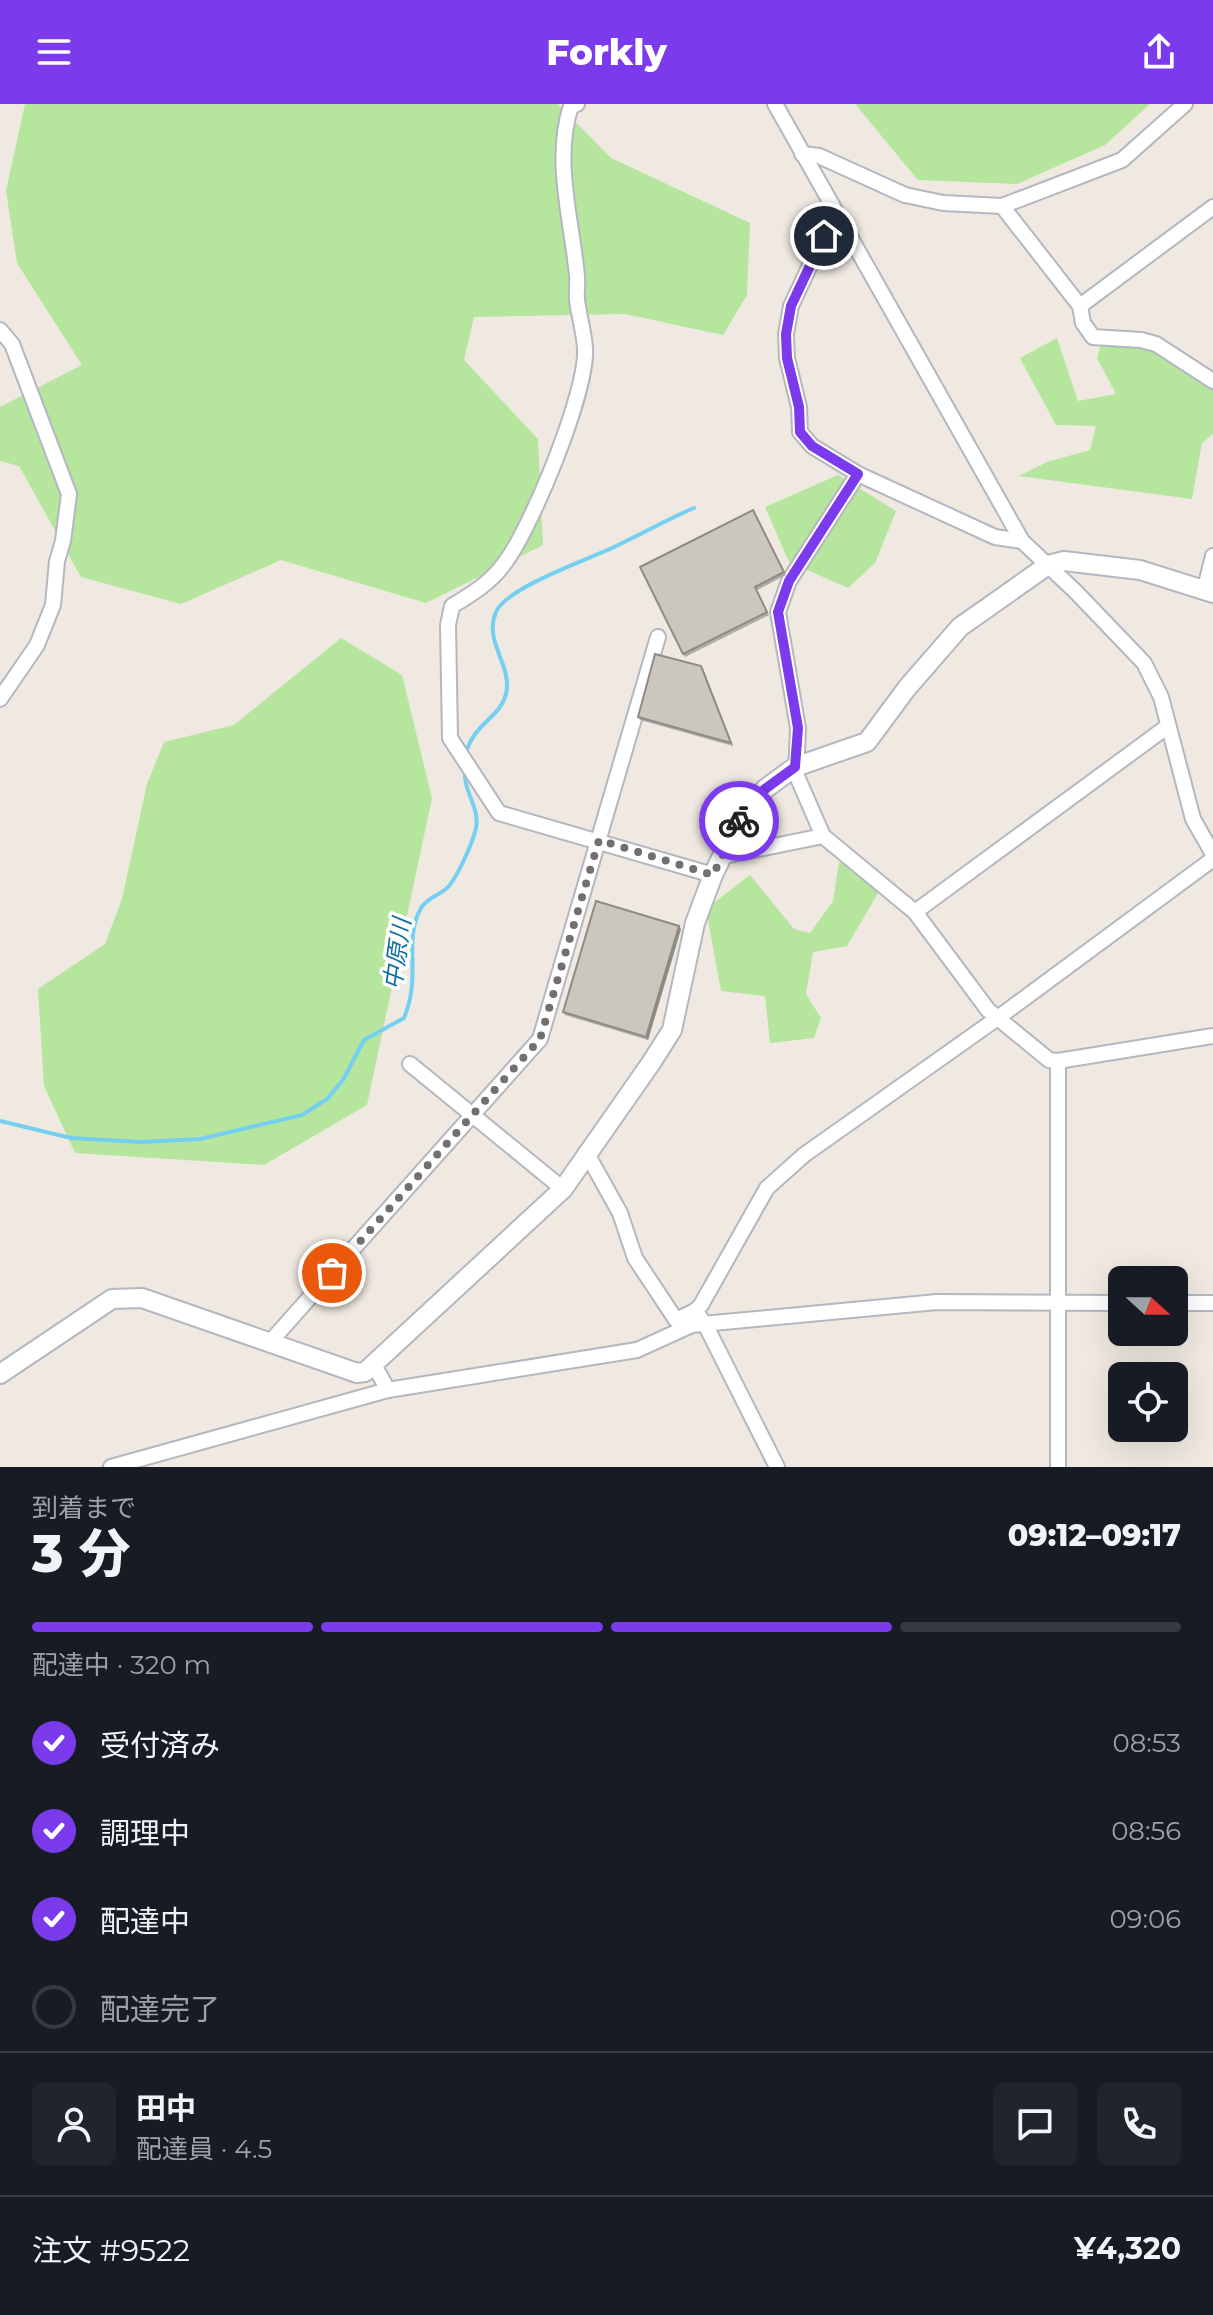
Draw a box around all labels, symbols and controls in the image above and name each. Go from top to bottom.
icon: menu [32,30,76,74]
text: Forkly [546,30,667,74]
icon: share [1137,30,1181,74]
pin [790,202,858,270]
icon: home [802,214,846,258]
courier [699,781,779,861]
icon: bike [717,799,761,843]
water label: 中原川 [378,913,417,992]
pin [298,1239,366,1307]
icon: bag [310,1251,354,1295]
north arrow [1108,1266,1188,1346]
map controls [1108,1266,1188,1442]
button: locate [1108,1362,1188,1442]
text: 到着まで [32,1492,136,1524]
text: 09:12–09:17 [1008,1517,1181,1554]
text: 3 分 [32,1522,131,1585]
text: 配達中 · 320 m [32,1649,211,1681]
icon: check [32,1721,76,1765]
text: 受付済み [100,1727,220,1764]
text: 08:53 [1112,1727,1181,1759]
icon: check [32,1809,76,1853]
text: 調理中 [100,1815,190,1852]
text: 08:56 [1111,1815,1181,1847]
icon: check [32,1897,76,1941]
text: 配達中 [100,1903,190,1940]
text: 09:06 [1109,1903,1181,1935]
text: 配達完了 [100,1991,220,2028]
button: person [32,2082,116,2166]
button: chat [993,2082,1077,2166]
button: phone [1097,2082,1181,2166]
text: 田中 [136,2090,196,2127]
text: 配達員 · 4.5 [136,2133,272,2165]
text: ¥4,320 [1074,2230,1181,2267]
text: 注文 #9522 [32,2232,190,2269]

